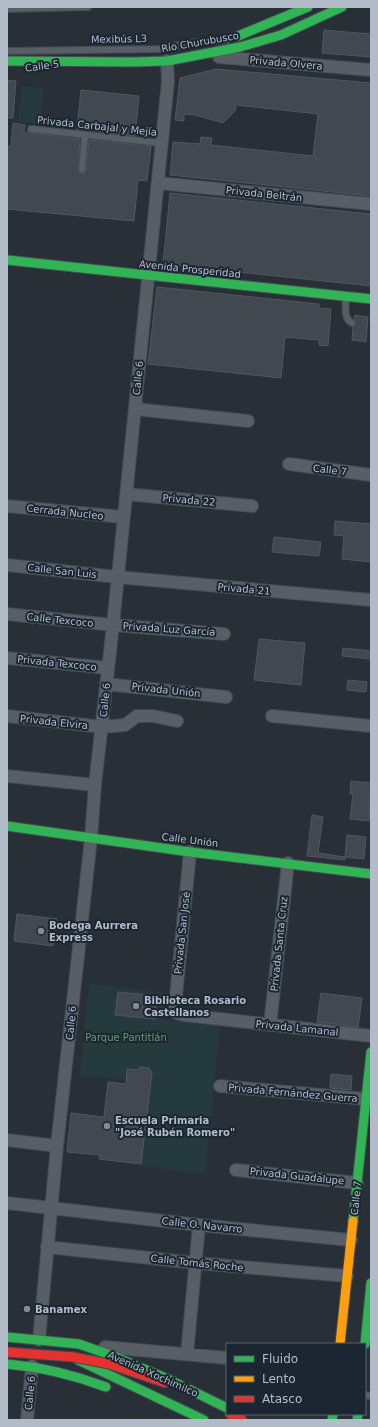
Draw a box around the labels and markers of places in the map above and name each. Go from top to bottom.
place label: Bodega Aurrera Express [49,920,138,943]
marker: Bodega Aurrera Express [36,926,46,936]
place label: Biblioteca Rosario Castellanos [144,995,246,1018]
marker: Biblioteca Rosario Castellanos [131,1001,141,1011]
place label: Escuela Primaria "José Rubén Romero" [115,1115,235,1138]
marker: Escuela Primaria "José Rubén Romero" [102,1121,112,1131]
marker: Banamex [22,1304,32,1314]
place label: Banamex [35,1304,87,1315]

